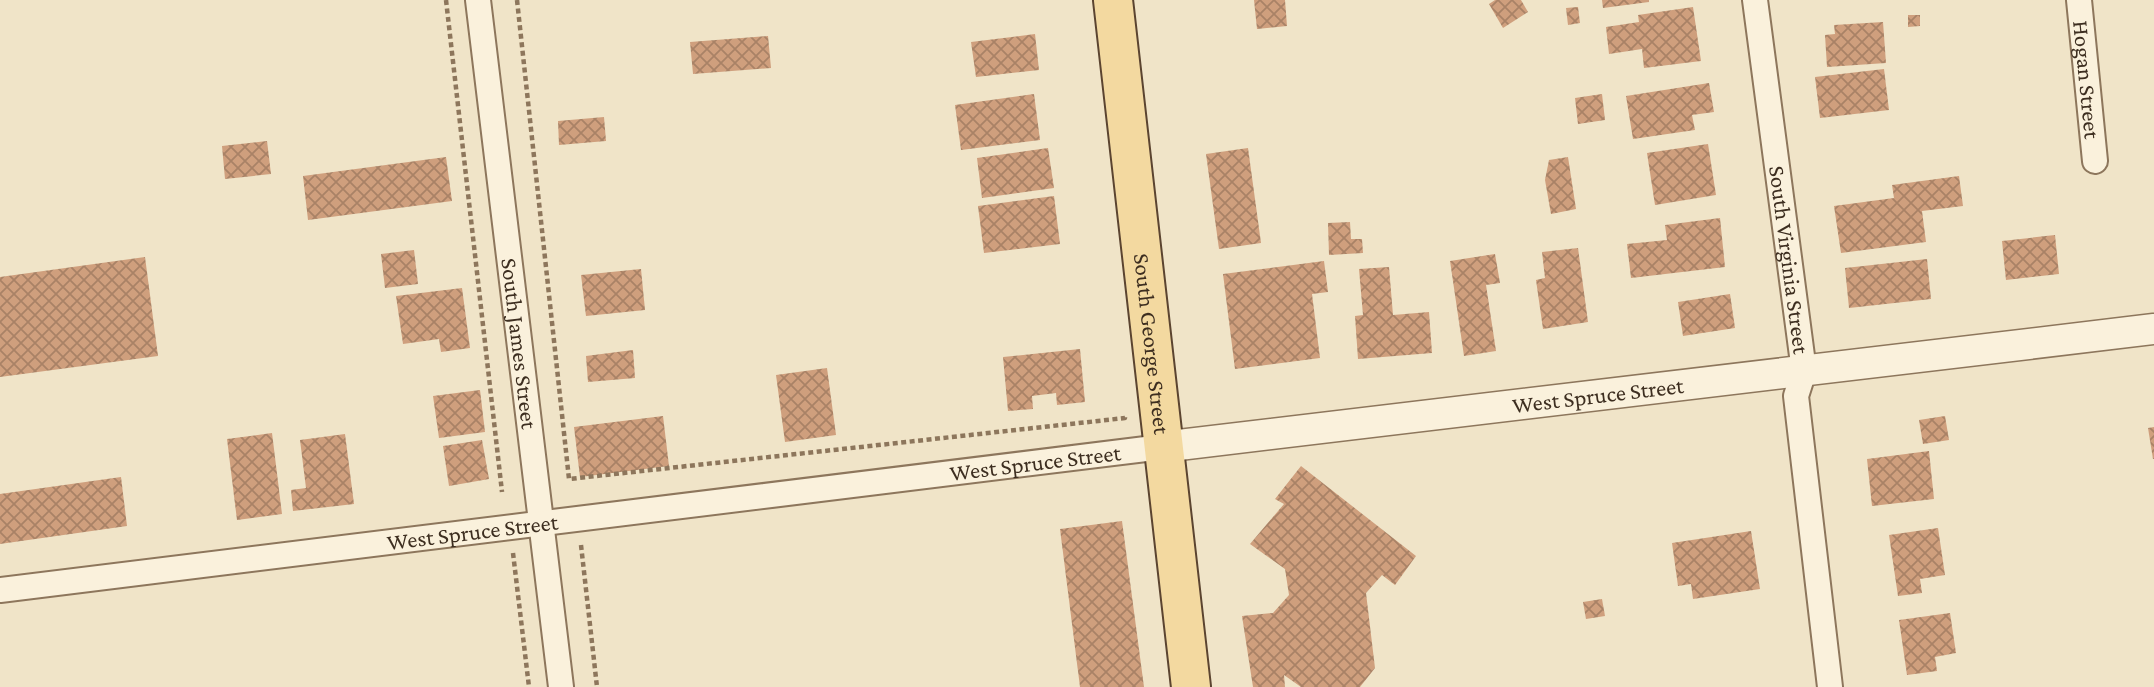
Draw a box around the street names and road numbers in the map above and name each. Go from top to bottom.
street label: Hogan Street [2068,19,2106,140]
street label: South Virginia Street [1764,164,1815,356]
street label: South George Street [1129,252,1175,436]
street label: South James Street [496,257,543,431]
street label: West Spruce Street [1511,372,1685,418]
street label: West Spruce Street [948,439,1123,486]
street label: West Spruce Street [385,508,560,555]

